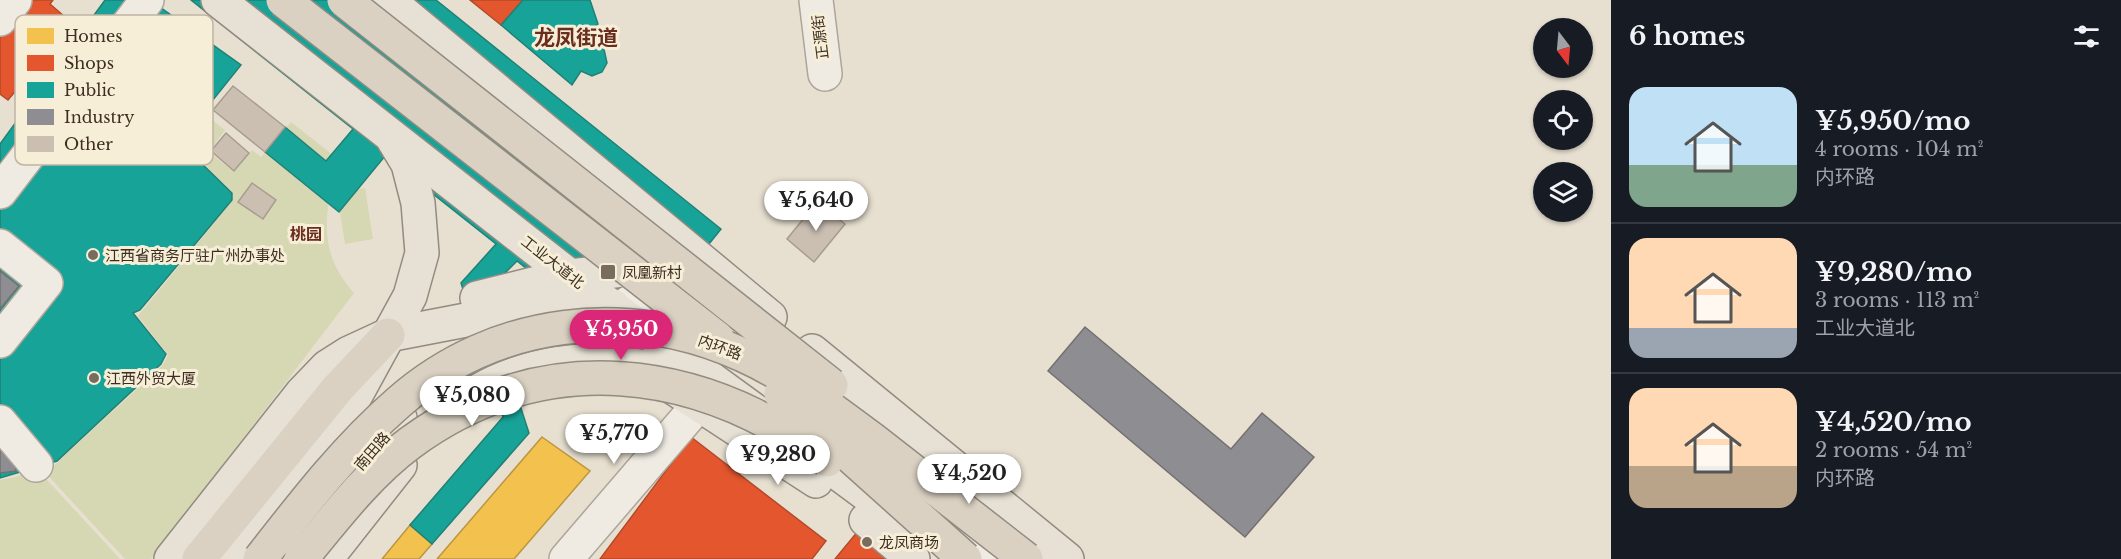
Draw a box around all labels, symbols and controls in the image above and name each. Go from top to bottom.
street label: 正源街 [808,14,832,60]
legend [15,15,213,165]
north arrow [1533,18,1593,78]
map controls [1533,18,1593,222]
text: 6 homes [1629,20,1745,52]
icon: filters [2070,20,2103,53]
district label: 龙凤街道 [534,25,618,51]
text: Homes [64,26,122,46]
text: Shops [64,53,114,73]
text: Public [64,80,116,100]
button: locate [1533,90,1593,150]
text: ¥5,950/mo [1815,105,1970,137]
text: Industry [64,107,135,127]
icon: home [1677,111,1749,183]
text: Other [64,134,113,154]
text: 4 rooms · 104 m² [1815,137,1983,161]
button: layers [1533,162,1593,222]
text: 内环路 [1815,165,1875,189]
pin: ¥5,640 [767,181,865,232]
text: ¥5,640 [778,188,854,212]
district label: 桃园 [290,224,322,244]
street label: 工业大道北 [518,231,588,293]
place label: 江西省商务厅驻广州办事处 [105,246,285,265]
marker: 江西省商务厅驻广州办事处 [86,248,100,262]
text: ¥9,280/mo [1815,256,1972,288]
icon: home [1677,262,1749,334]
marker: 凤凰新村 [599,263,617,281]
place label: 凤凰新村 [622,263,682,282]
text: 3 rooms · 113 m² [1815,288,1979,312]
pin: ¥5,950 [572,310,670,361]
text: 工业大道北 [1815,316,1915,340]
text: ¥5,950 [584,317,658,341]
street label: 内环路 [696,330,744,364]
place label: 江西外贸大厦 [106,369,196,388]
marker: 江西外贸大厦 [87,371,101,385]
pin: ¥5,080 [423,376,521,427]
text: ¥5,080 [434,383,510,407]
text: ¥4,520/mo [1815,406,1972,438]
icon: home [1677,412,1749,484]
pin: ¥5,770 [565,414,663,465]
text: ¥5,770 [579,421,649,445]
street label: 南田路 [350,428,394,474]
pin: ¥9,280 [729,435,827,486]
text: 2 rooms · 54 m² [1815,438,1972,462]
text: ¥9,280 [740,442,816,466]
pin: ¥4,520 [920,454,1018,505]
text: ¥4,520 [931,461,1007,485]
text: 内环路 [1815,466,1875,490]
place label: 龙凤商场 [879,533,939,552]
marker: 龙凤商场 [860,535,874,549]

